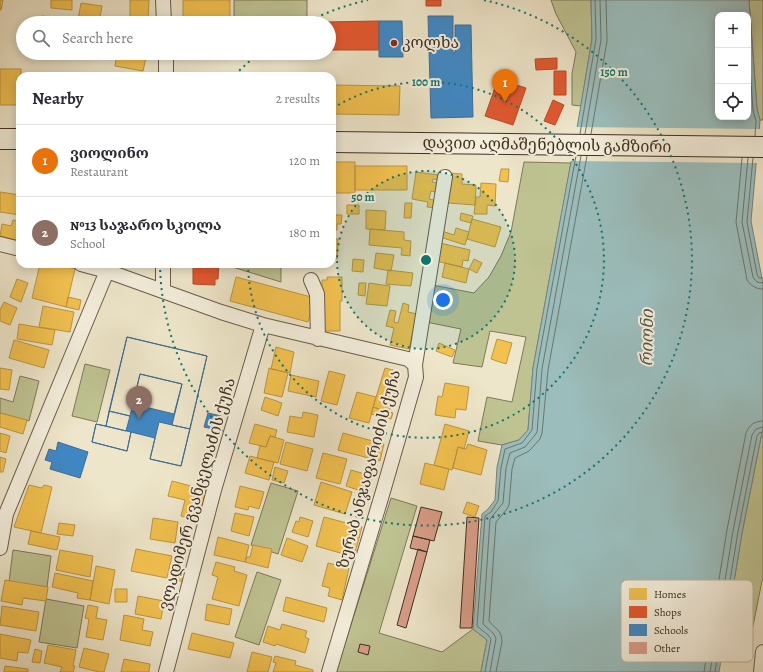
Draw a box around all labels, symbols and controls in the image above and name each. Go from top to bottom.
map controls [715,12,751,120]
button: + [715,12,751,48]
search box [16,16,336,60]
icon: search [30,27,52,49]
text: Search here [62,28,133,48]
place label: კოლხა [402,32,459,54]
marker: კოლხა [389,38,399,48]
button: − [715,48,751,84]
text: 150 m [600,64,628,80]
pin: 1 [492,69,518,102]
text: 100 m [412,74,440,90]
button: locate [715,84,751,120]
text: Nearby [32,87,83,110]
text: 2 results [276,90,320,107]
street label: დავით აღმაშენებლის გამზირი [422,132,672,158]
text: ვიოლინო [70,143,149,163]
text: 1 [43,152,47,169]
text: 120 m [289,152,320,169]
text: Restaurant [70,163,128,180]
text: 50 m [351,189,375,205]
text: №13 საჯარო სკოლა [70,215,221,235]
text: 2 [42,224,48,241]
text: 180 m [289,224,320,241]
text: School [70,235,105,252]
centre of rings [419,253,433,267]
your location [433,290,453,310]
water label: რიონი [635,308,659,367]
street label: ზურაბ ანჯაფარიძის ქუჩა [332,367,406,571]
street label: ვლადიმერ გვანცელაძის ქუჩა [153,375,241,613]
pin: 2 [126,386,152,419]
legend [621,580,753,662]
text: Homes [654,587,686,602]
text: Shops [654,605,681,620]
text: Schools [654,623,688,638]
text: Other [654,641,680,656]

